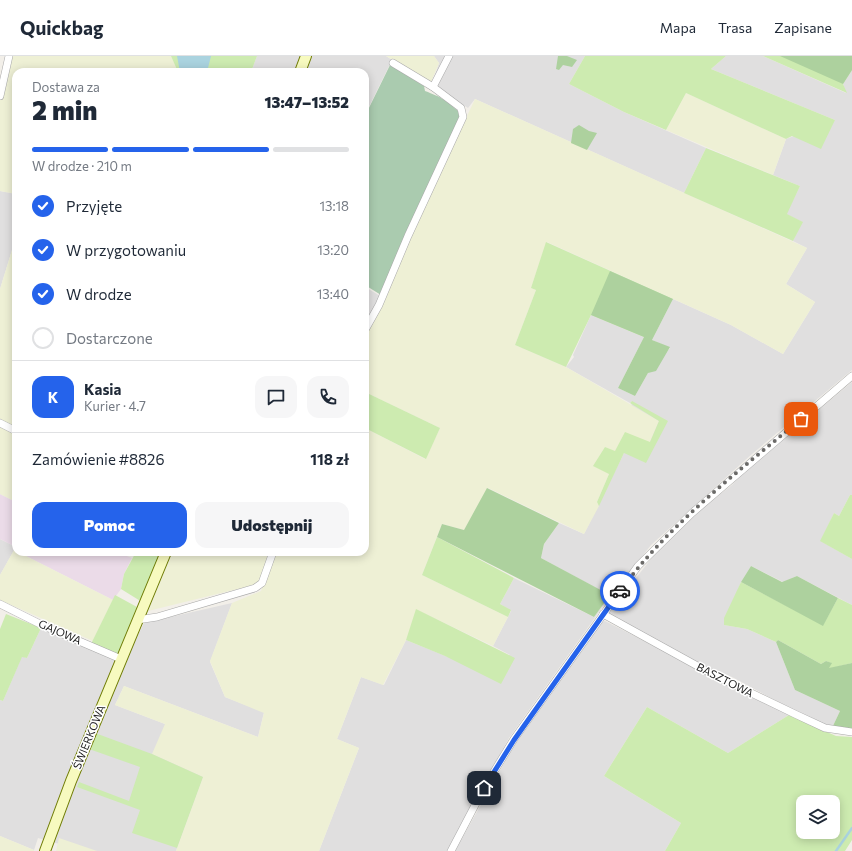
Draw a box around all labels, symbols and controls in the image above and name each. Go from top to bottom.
text: Quickbag [20,16,103,39]
text: Mapa [660,19,696,36]
text: Trasa [718,19,752,36]
text: Zapisane [774,19,832,36]
text: Dostawa za [32,79,100,95]
text: 13:47–13:52 [265,93,349,111]
text: 2 min [32,94,97,125]
text: W drodze · 210 m [32,158,132,174]
icon: check [32,195,54,217]
text: Przyjęte [66,197,122,215]
text: 13:18 [320,198,349,214]
icon: check [32,239,54,261]
text: W przygotowaniu [66,241,186,259]
text: 13:20 [317,242,349,258]
icon: check [32,283,54,305]
text: W drodze [66,285,132,303]
text: 13:40 [317,286,349,302]
text: Dostarczone [66,329,153,347]
button: chat [255,376,297,418]
button: phone [307,376,349,418]
text: Kasia [84,380,121,398]
text: K [48,388,58,406]
text: Kurier · 4.7 [84,398,146,414]
pin [784,402,818,436]
icon: bag [790,408,812,430]
text: Zamówienie #8826 [32,450,165,468]
text: 118 zł [310,450,349,468]
button: Pomoc [32,502,187,548]
button: Udostępnij [195,502,349,548]
courier [600,571,640,611]
icon: car [609,580,631,602]
street label: GAJOWA [36,616,84,648]
street label: BASZTOWA [695,660,756,700]
street label: ŚWIERKOWA [69,702,107,771]
pin [467,771,501,805]
icon: home [473,777,495,799]
map controls [796,795,840,839]
button: layers [796,795,840,839]

